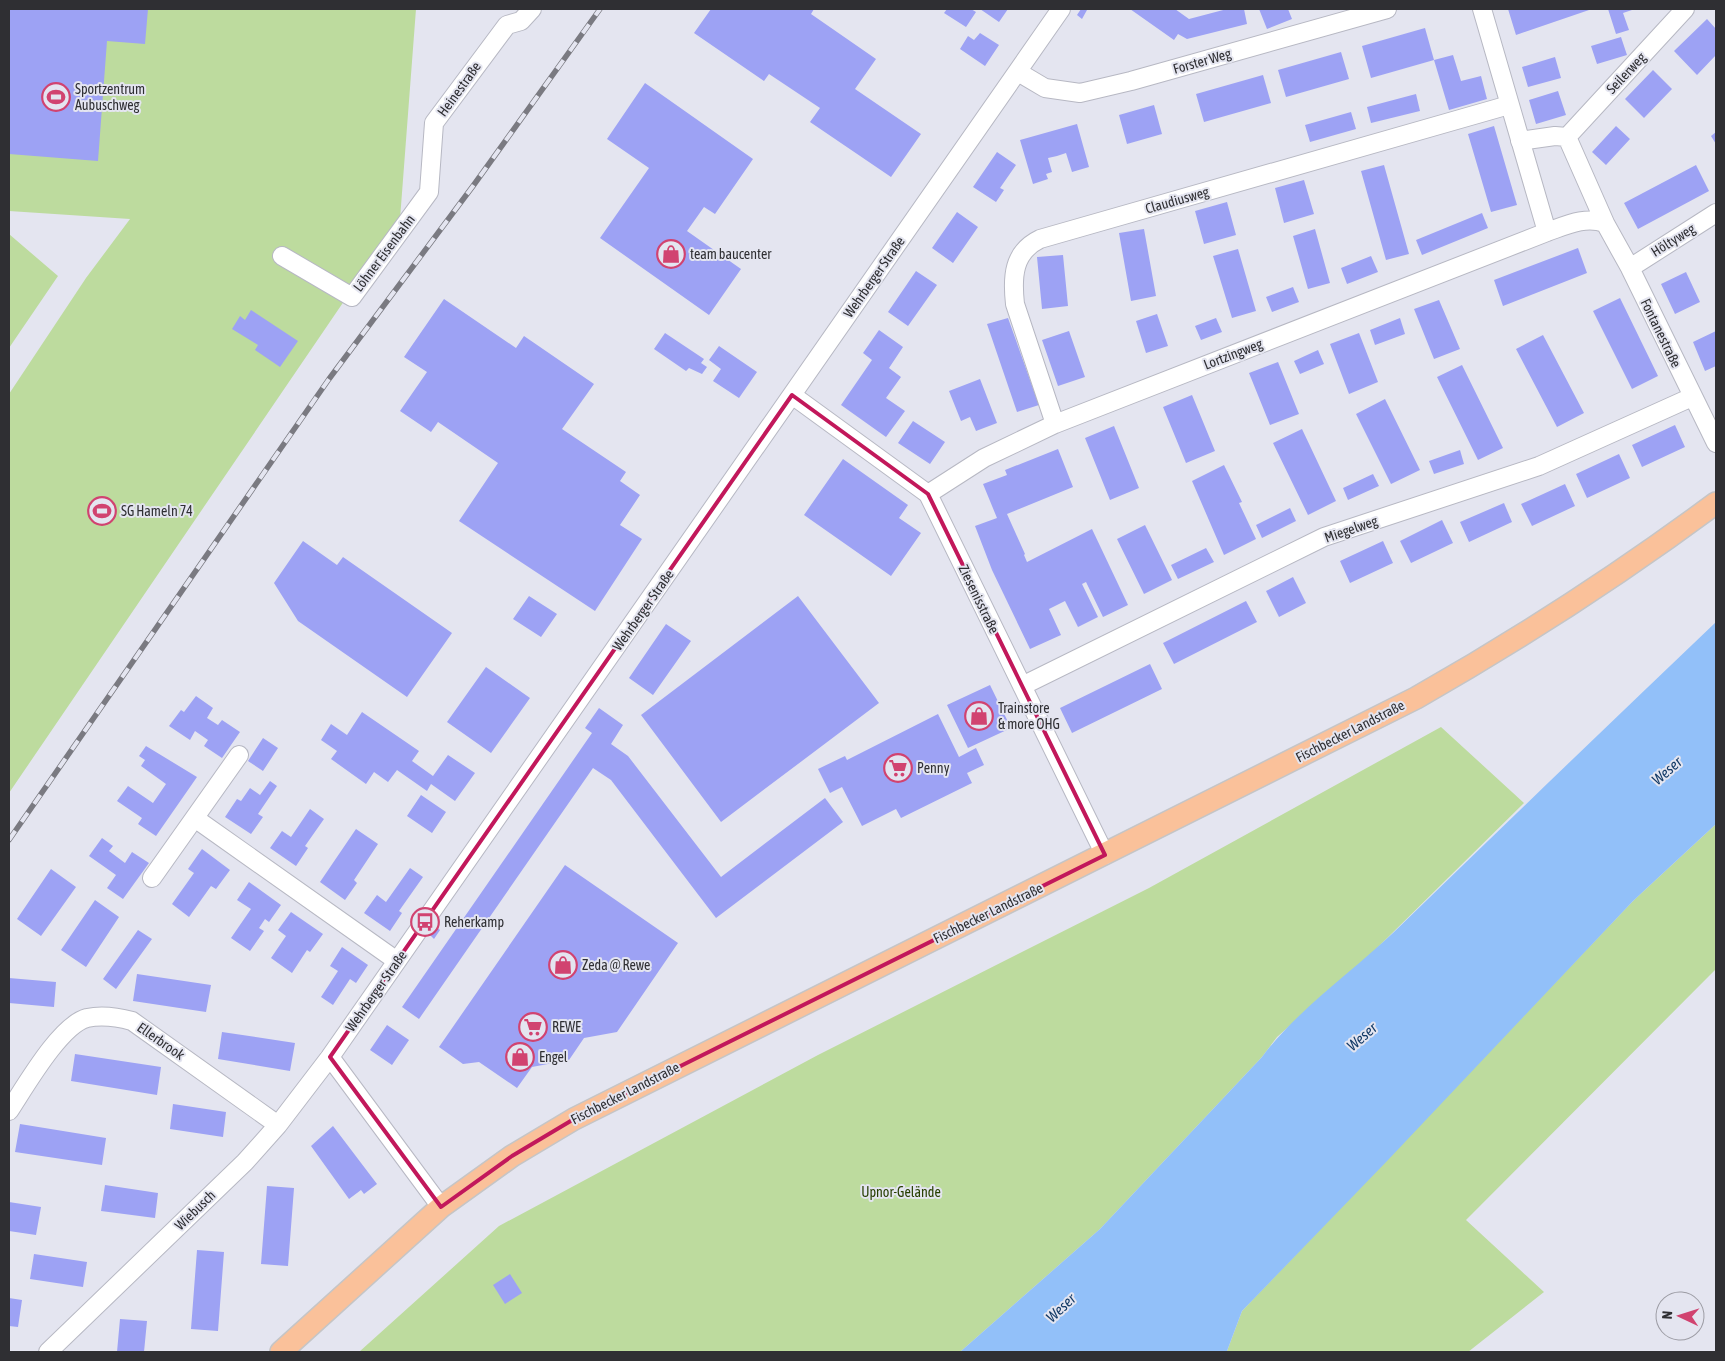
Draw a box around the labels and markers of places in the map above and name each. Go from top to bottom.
place label: Sportzentrum Aubuschweg [75,81,145,113]
sports icon: Sportzentrum Aubuschweg [41,82,71,112]
shop icon: team baucenter [656,239,686,269]
place label: team baucenter [690,246,772,262]
sports icon: SG Hameln 74 [87,496,117,526]
place label: SG Hameln 74 [121,503,193,519]
place label: Trainstore & more OHG [998,700,1060,732]
shop icon: Trainstore & more OHG [964,701,994,731]
supermarket icon: Penny [883,753,913,783]
place label: Penny [917,760,950,776]
bus stop icon: Reherkamp [410,907,440,937]
place label: Reherkamp [444,914,504,930]
shop icon: Zeda @ Rewe [548,950,578,980]
place label: Zeda @ Rewe [582,957,650,973]
supermarket icon: REWE [518,1012,548,1042]
place label: REWE [552,1019,581,1035]
shop icon: Engel [505,1042,535,1072]
place label: Engel [539,1049,568,1065]

